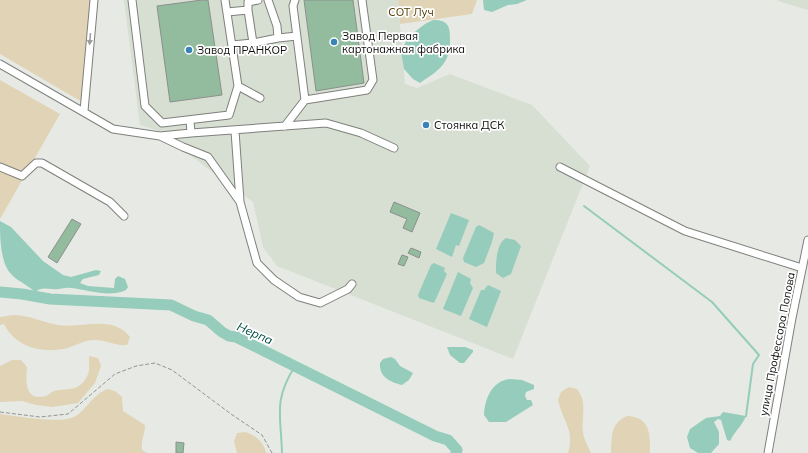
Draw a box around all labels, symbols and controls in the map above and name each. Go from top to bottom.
park label: СОТ Луч [388,5,434,19]
place label: Завод Первая картонажная фабрика [342,29,465,56]
one-way arrow [87,33,93,45]
marker: Завод Первая картонажная фабрика [329,37,339,47]
place label: Завод ПРАНКОР [197,43,287,57]
marker: Завод ПРАНКОР [184,45,194,55]
place label: Стоянка ДСК [434,118,505,132]
marker: Стоянка ДСК [421,120,431,130]
street label: улица Профессора Попова [756,271,798,417]
water label: Нерпа [235,318,275,348]

